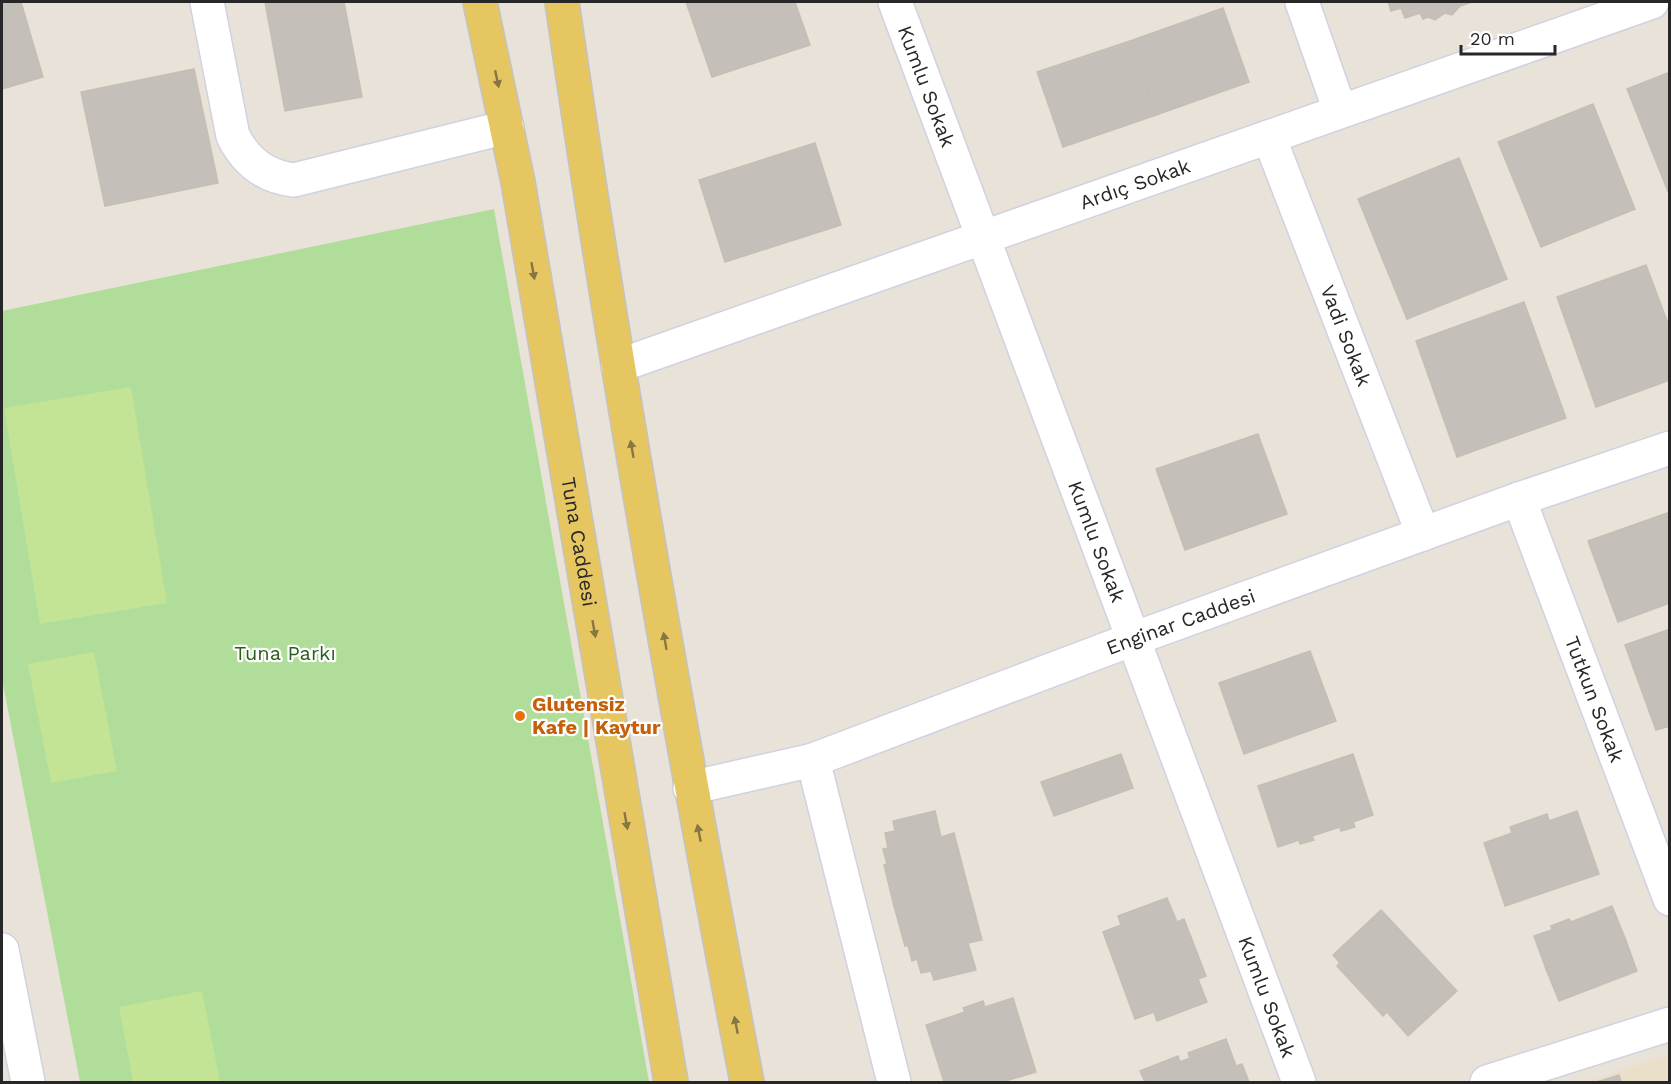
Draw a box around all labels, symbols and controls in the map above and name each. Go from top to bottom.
scale bar [1461,18,1556,56]
street label: Kumlu Sokak [893,22,960,150]
text: 20 m [1470,28,1515,49]
one-way arrow [493,70,502,89]
street label: Ardıç Sokak [1076,154,1193,215]
one-way arrow [529,262,538,281]
street label: Vadi Sokak [1316,282,1376,390]
one-way arrow [627,440,636,459]
street label: Tuna Caddesi [556,475,602,608]
street label: Kumlu Sokak [1063,477,1130,606]
street label: Enginar Caddesi [1103,584,1259,660]
one-way arrow [589,619,598,638]
one-way arrow [660,632,669,651]
street label: Tutkun Sokak [1560,633,1629,766]
park label: Tuna Parkı [234,641,336,665]
place label: Glutensiz Kafe | Kaytur [532,692,661,739]
marker: Glutensiz Kafe | Kaytur [513,709,527,723]
one-way arrow [622,812,631,831]
one-way arrow [694,824,703,843]
street label: Kumlu Sokak [1233,933,1301,1061]
one-way arrow [731,1015,740,1034]

